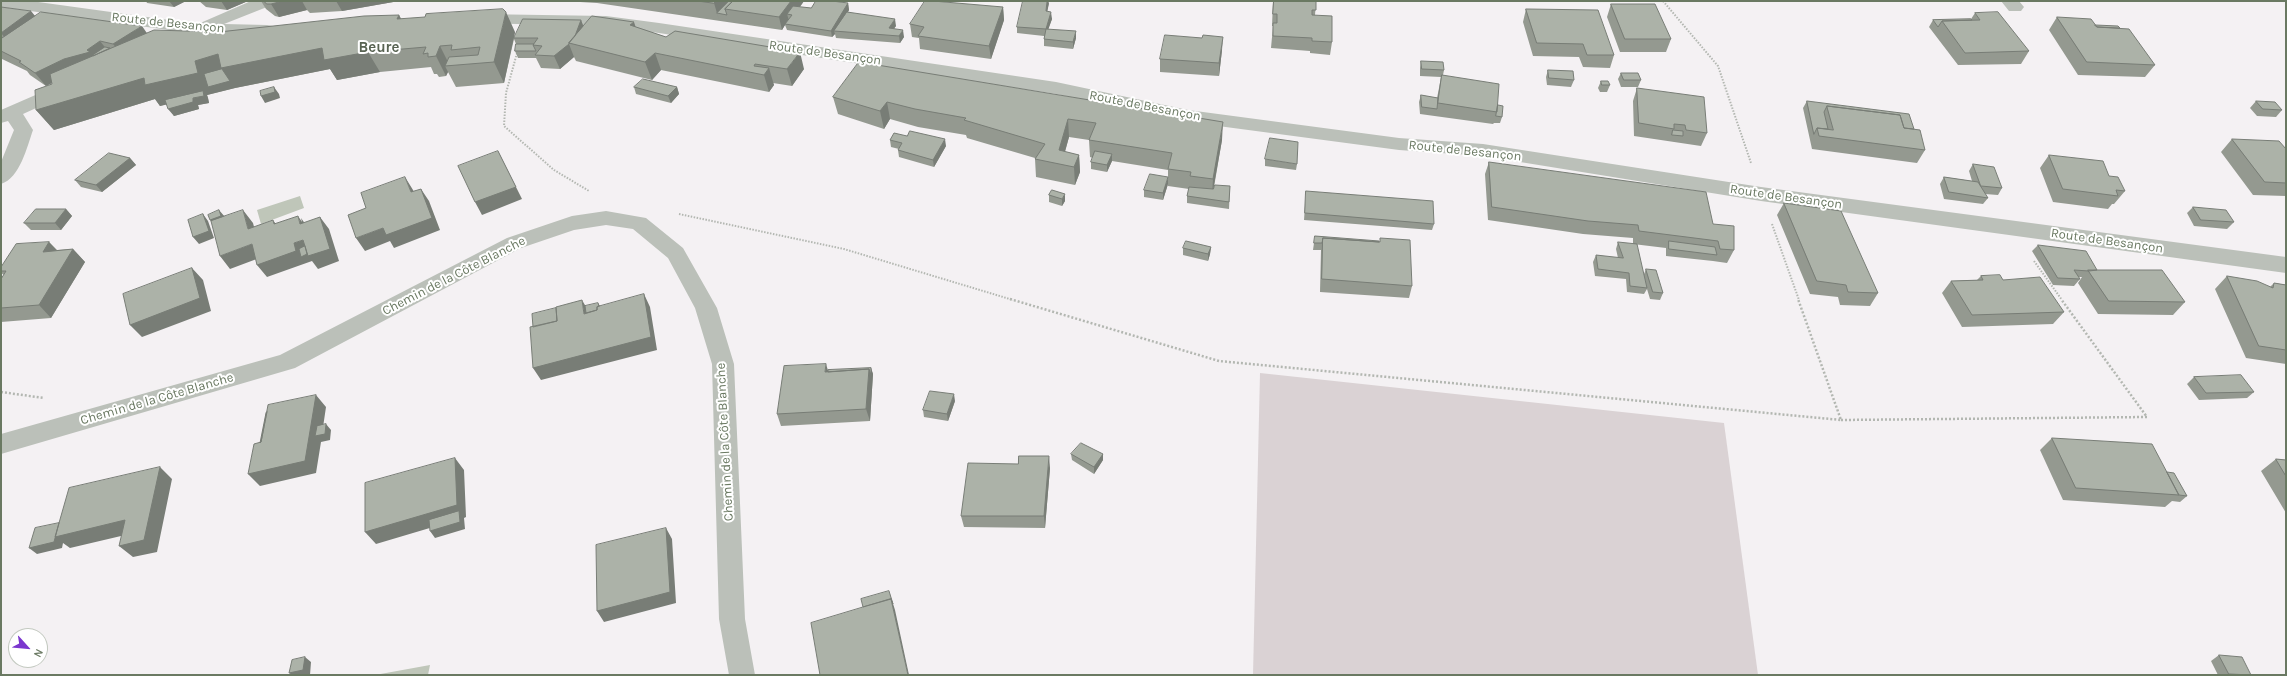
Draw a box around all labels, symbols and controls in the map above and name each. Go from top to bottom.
street label: Route de Besançon [111,9,225,37]
street label: Route de Besançon [768,37,882,69]
district label: Beure [359,39,399,57]
street label: Route de Besançon [1088,88,1202,124]
street label: Route de Besançon [1408,137,1522,165]
street label: Route de Besançon [1729,181,1843,213]
street label: Route de Besançon [2050,225,2164,257]
street label: Chemin de la Côte Blanche [380,233,528,319]
street label: Chemin de la Côte Blanche [713,362,737,522]
street label: Chemin de la Côte Blanche [79,370,235,428]
north arrow [8,628,48,668]
text: N [31,647,46,660]

